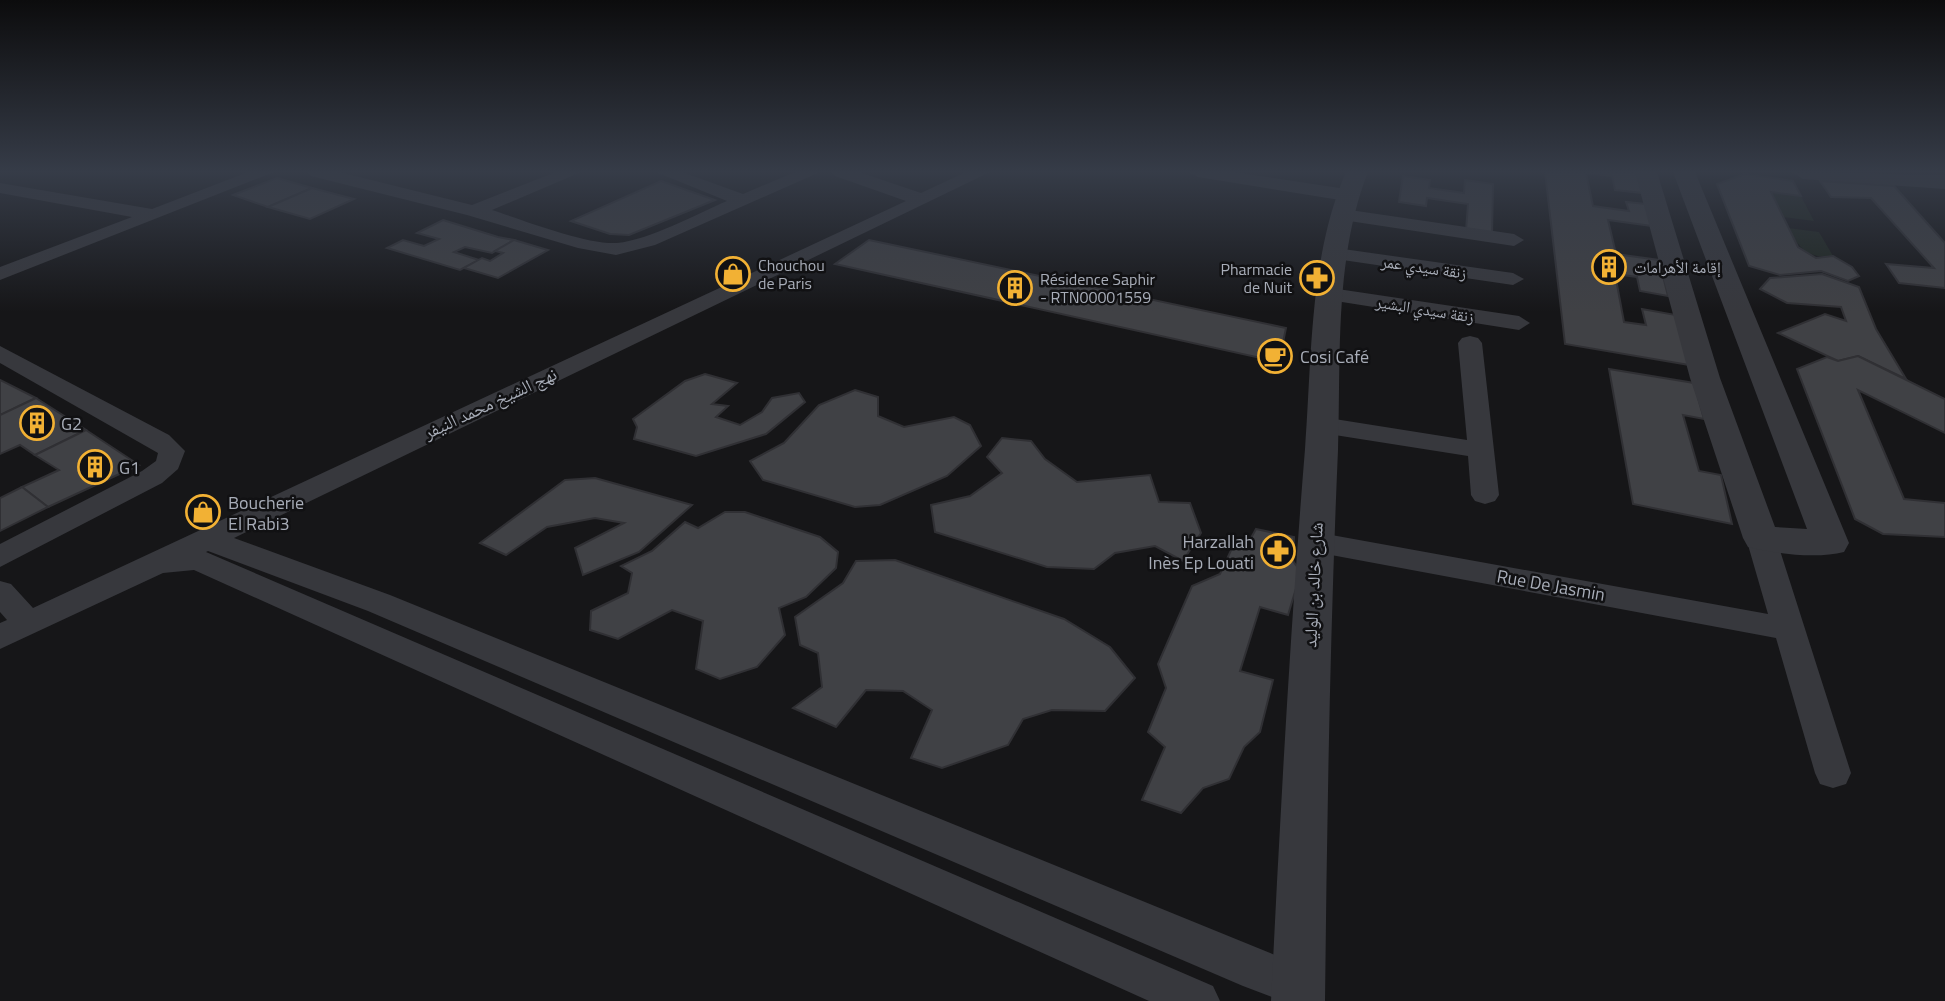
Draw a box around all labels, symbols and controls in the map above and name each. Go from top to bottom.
building icon: إقامة الأهرامات [1590,248,1628,286]
street label: زنقة سيدي عمر [1379,249,1468,286]
place label: Chouchou de Paris [758,253,825,295]
shop icon: Chouchou de Paris [714,255,752,293]
place label: إقامة الأهرامات [1634,255,1721,279]
place label: Pharmacie de Nuit [1220,257,1292,299]
pharmacy icon: Pharmacie de Nuit [1298,259,1336,297]
place label: Résidence Saphir - RTN00001559 [1040,267,1156,309]
building icon: Résidence Saphir - RTN00001559 [996,269,1034,307]
street label: زنقة سيدي البشير [1373,289,1476,330]
cafe icon: Cosi Café [1256,337,1294,375]
place label: Cosi Café [1300,343,1369,370]
street label: نهج الشيخ محمد النيفر [418,360,561,446]
building icon: G2 [18,404,56,442]
place label: G2 [61,410,82,437]
building icon: G1 [76,448,114,486]
place label: G1 [119,454,140,481]
place label: Boucherie El Rabi3 [228,489,304,537]
shop icon: Boucherie El Rabi3 [184,493,222,531]
street label: شارع خالد بن الوليد [1296,522,1330,648]
place label: Harzallah Inès Ep Louati [1148,528,1254,576]
pharmacy icon: Harzallah Inès Ep Louati [1259,532,1297,570]
street label: Rue De Jasmin [1495,562,1607,608]

